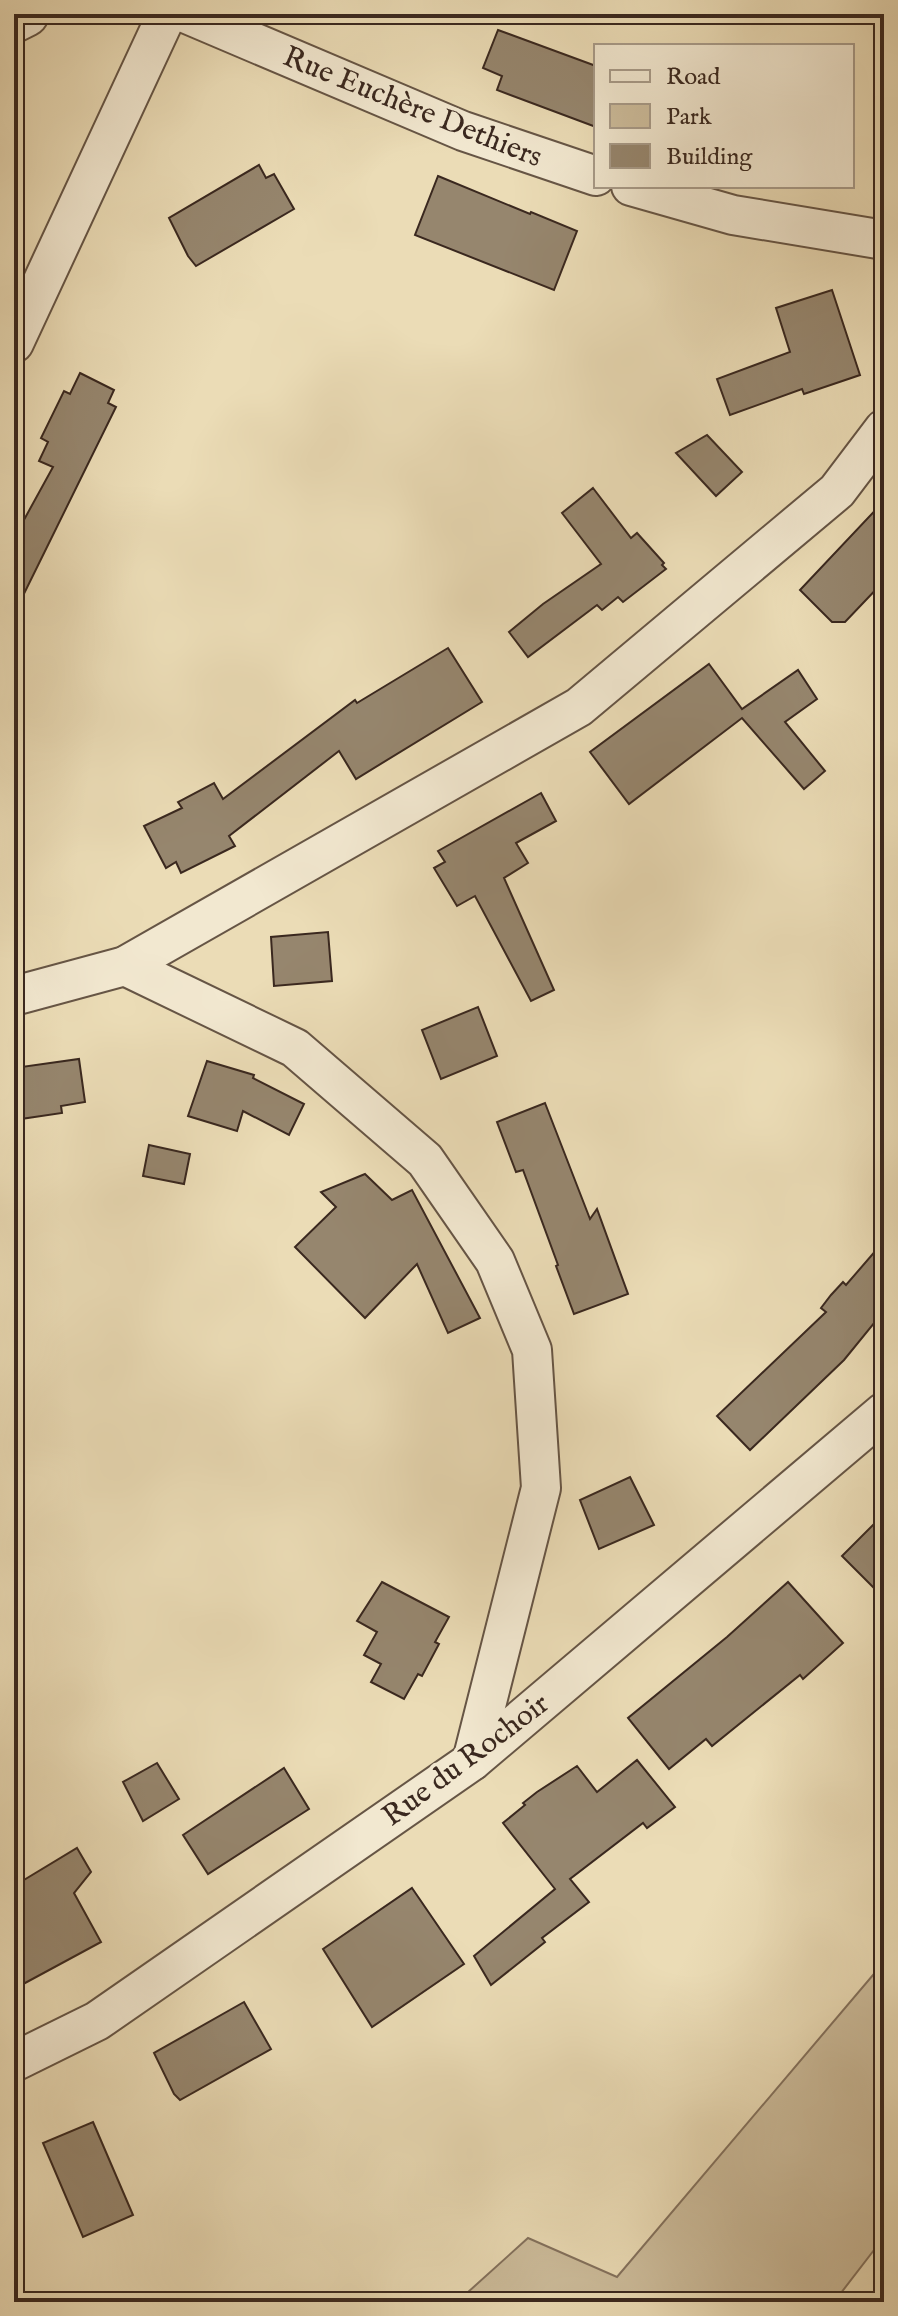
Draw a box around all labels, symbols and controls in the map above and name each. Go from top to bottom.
street label: Rue Euchère Dethiers [277,39,547,177]
legend [594,44,854,188]
text: Road [666,62,720,93]
text: Park [666,102,712,133]
text: Building [666,142,753,173]
street label: Rue du Rochoir [375,1685,557,1836]

